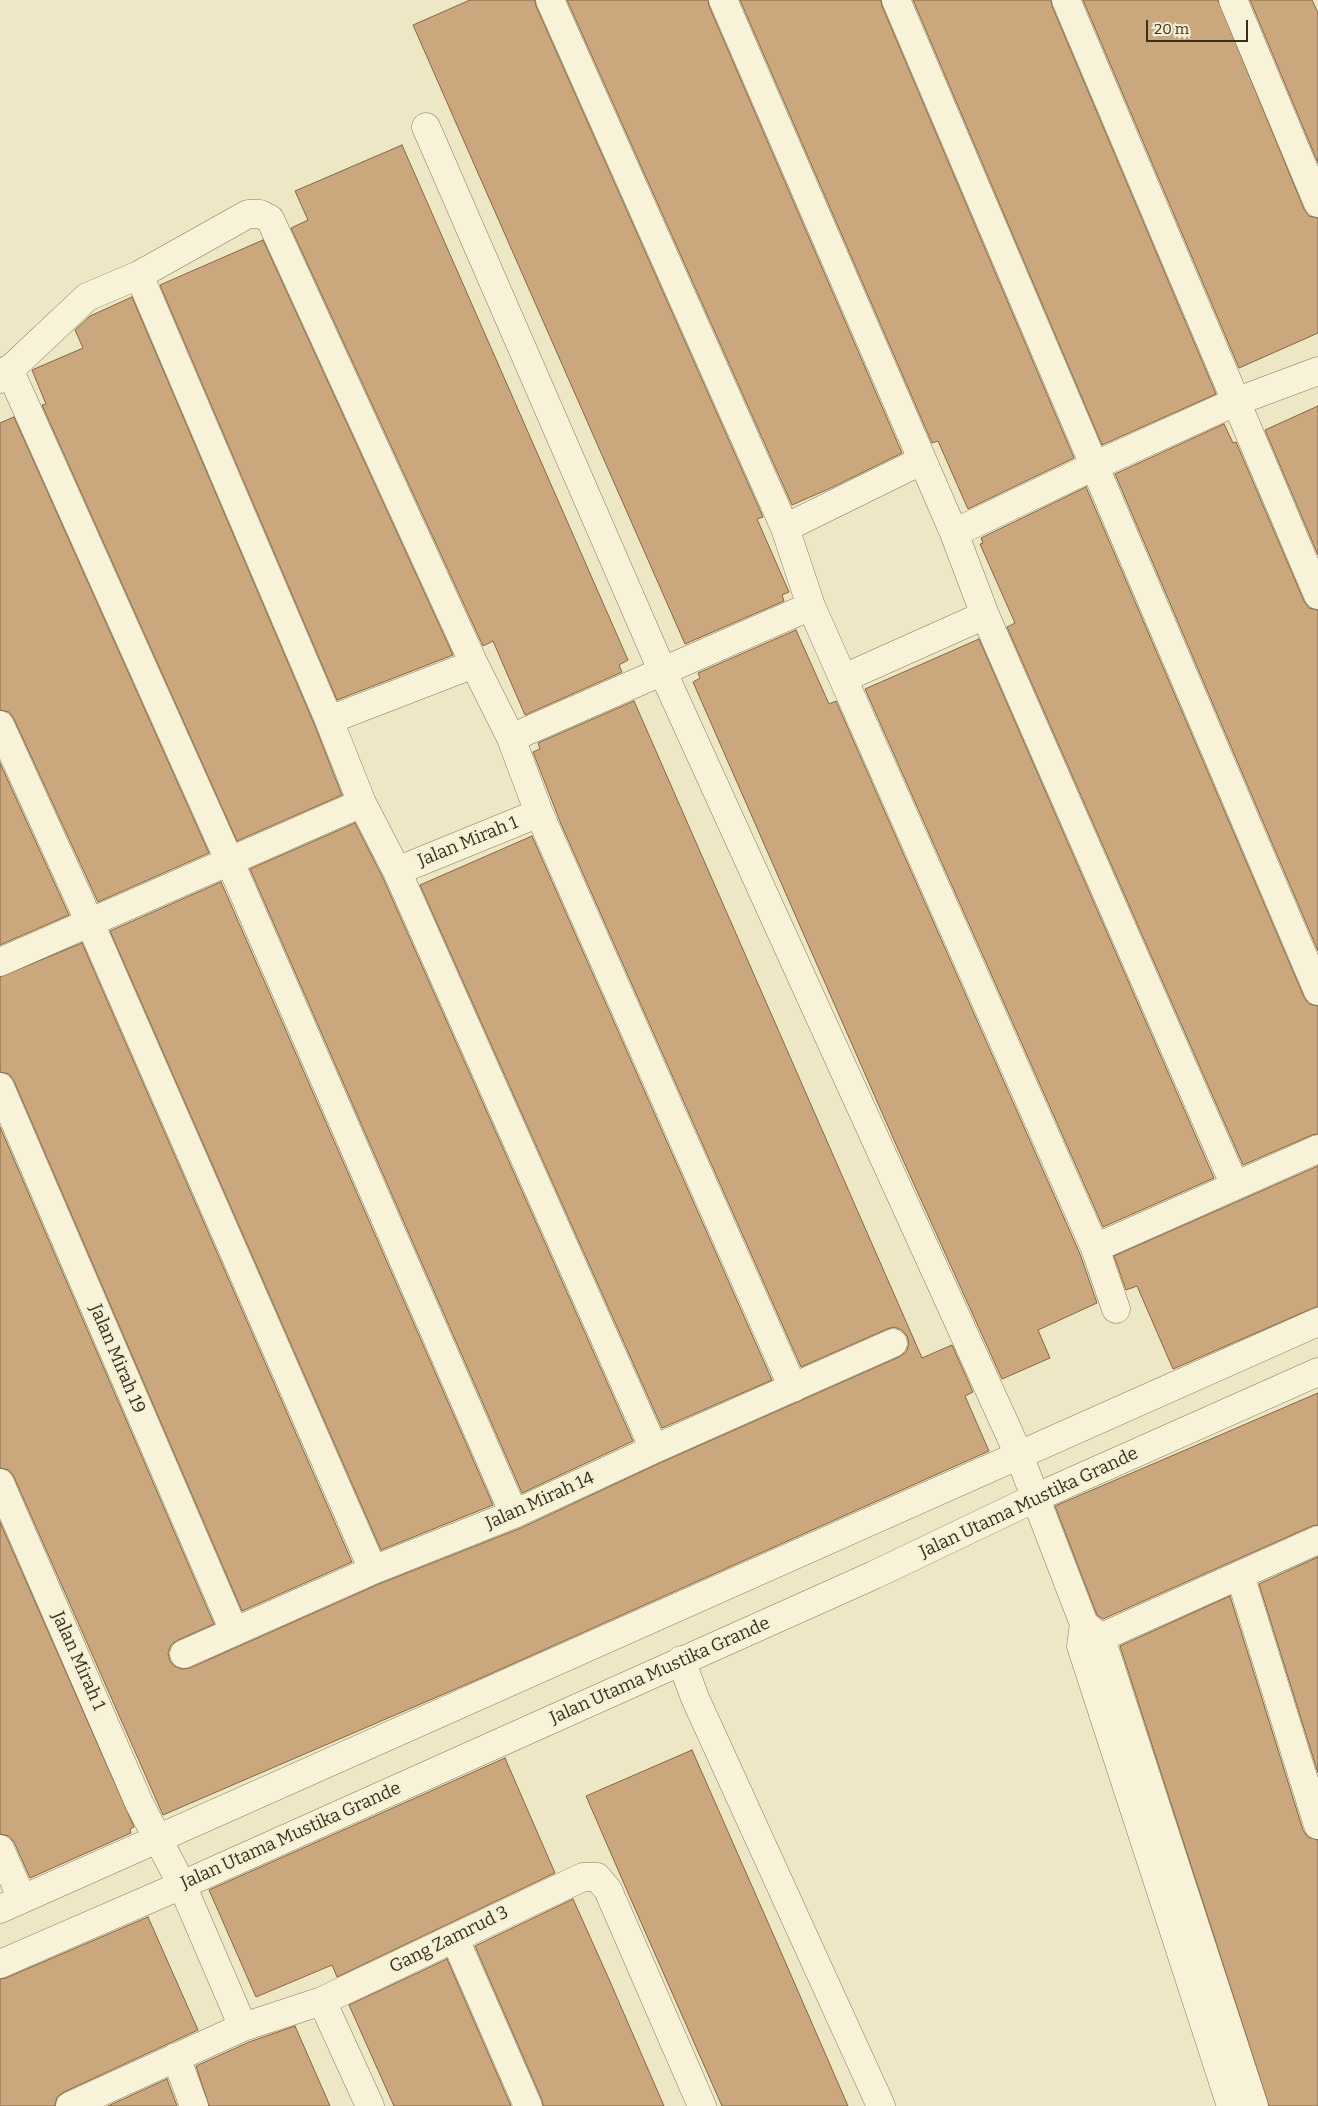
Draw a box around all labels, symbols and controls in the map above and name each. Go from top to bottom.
scale bar [1148,10,1250,42]
text: 20 m [1154,20,1189,38]
street label: Jalan Mirah 1 [415,812,521,872]
street label: Jalan Mirah 19 [84,1301,150,1417]
street label: Jalan Utama Mustika Grande [916,1443,1142,1563]
street label: Jalan Mirah 14 [482,1467,598,1535]
street label: Jalan Mirah 1 [47,1608,109,1714]
street label: Jalan Utama Mustika Grande [547,1613,773,1729]
street label: Jalan Utama Mustika Grande [178,1778,404,1894]
street label: Gang Zamrud 3 [386,1902,512,1978]

